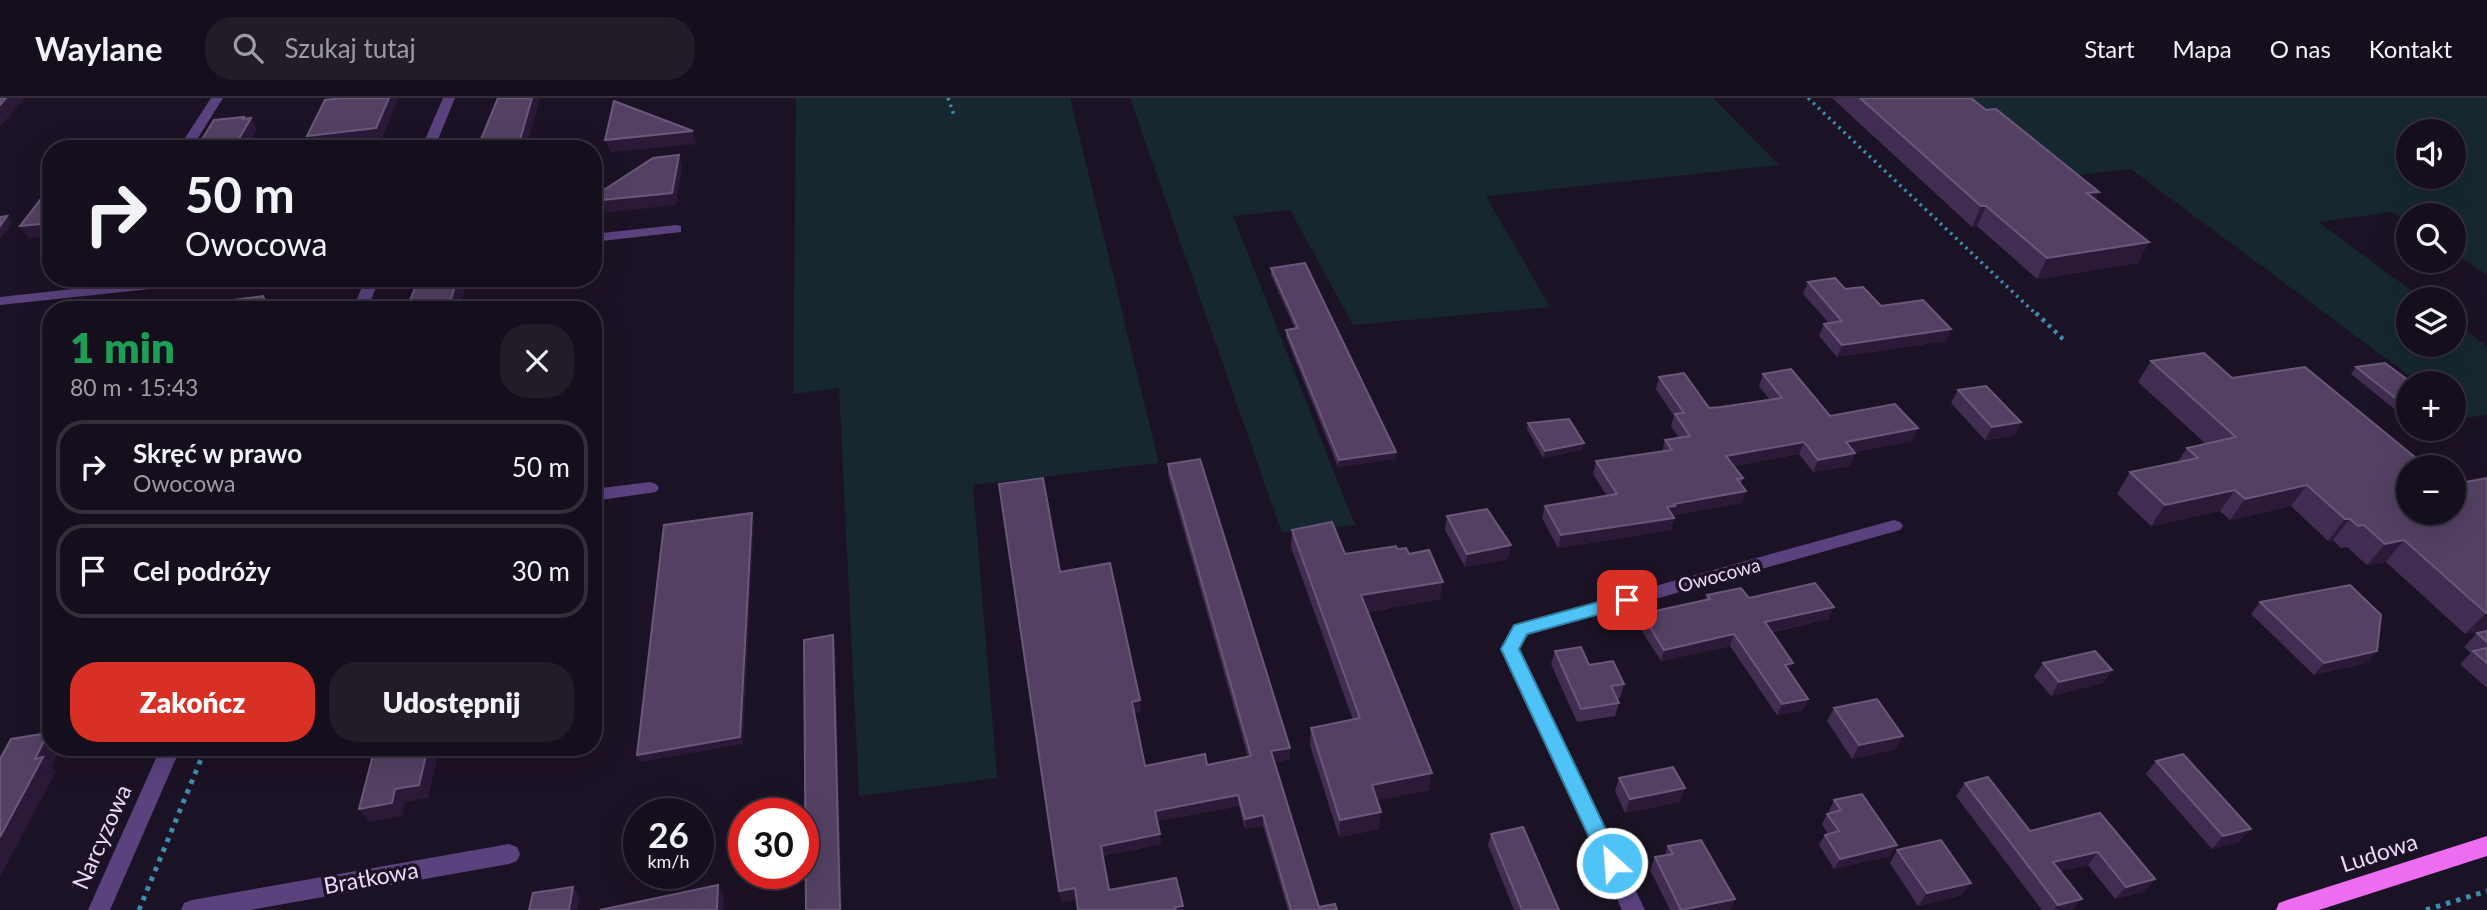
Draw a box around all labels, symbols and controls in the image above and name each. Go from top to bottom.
search box [205,17,695,80]
text: Waylane [35,28,163,68]
icon: search [229,29,267,67]
text: Szukaj tutaj [285,32,416,64]
text: Start [2084,34,2135,63]
text: Mapa [2173,34,2232,63]
text: O nas [2270,34,2331,63]
text: Kontakt [2369,34,2452,63]
map controls [2396,119,2466,525]
button: sound [2396,119,2466,189]
text: 50 m [185,165,295,223]
icon: right [70,168,161,259]
button: search [2396,203,2466,273]
text: Owocowa [185,224,327,263]
button: layers [2396,287,2466,357]
text: 1 min [70,322,175,372]
button: close [500,324,574,398]
button: + [2396,371,2466,441]
text: 80 m · 15:43 [70,373,198,401]
text: Skręć w prawo [133,437,302,469]
icon: right [74,448,112,486]
text: 50 m [512,451,570,483]
button: − [2396,455,2466,525]
text: Owocowa [133,469,235,497]
icon: arrive [74,552,112,590]
street label: Owocowa [1675,552,1763,597]
text: Cel podróży [133,555,271,587]
text: 30 m [512,555,570,587]
pin [1597,570,1657,630]
icon: arrive [1608,581,1646,619]
button: Zakończ [70,662,315,742]
button: Udostępnij [329,662,574,742]
street label: Narcyzowa [66,780,137,893]
speed limit sign: 30 [728,798,819,889]
text: 26 [648,813,689,855]
position arrow [1575,826,1649,900]
street label: Ludowa [2337,827,2421,878]
text: km/h [647,850,690,872]
street label: Bratkowa [321,855,420,899]

